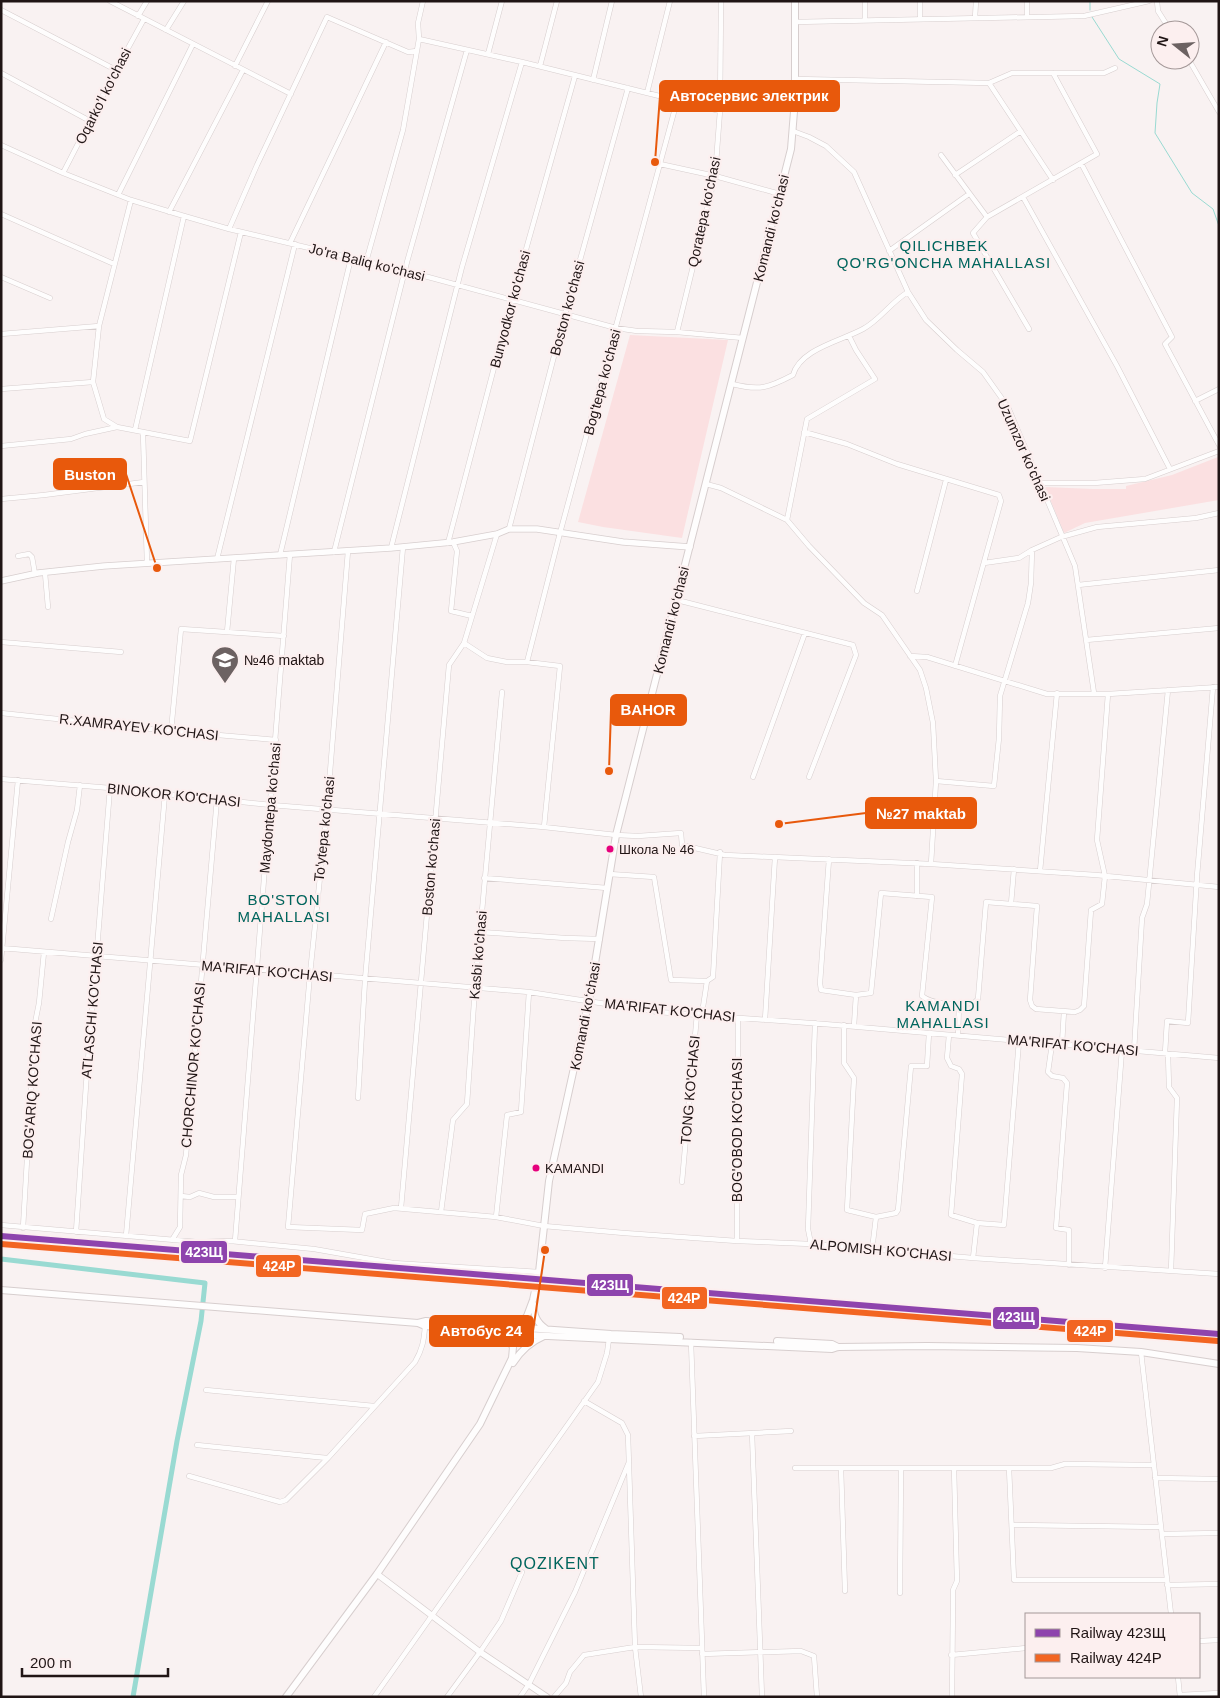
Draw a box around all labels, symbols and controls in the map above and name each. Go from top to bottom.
north arrow [1150,20,1200,70]
text: N [1153,34,1172,48]
street label: Oqarko'l ko'chasi [72,45,134,147]
callout: Автосервис электрик [660,81,839,111]
text: Автосервис электрик [669,87,829,104]
street label: Qoratepa ko'chasi [684,155,724,269]
street label: Komandi ko‘chasi [750,173,792,283]
district label: QILICHBEK QO'RG'ONCHA MAHALLASI [837,237,1051,271]
street label: Jo'ra Baliq ko'chasi [307,240,427,284]
street label: Bunyodkor ko'chasi [487,249,533,369]
street label: Boston ko'chasi [547,259,587,357]
street label: Bog'tepa ko'chasi [580,327,624,437]
street label: Uzumzor ko'chasi [994,396,1054,504]
callout: Buston [54,459,126,489]
text: Buston [64,466,116,483]
street label: Komandi ko‘chasi [650,565,692,675]
school or university icon: №46 maktab [210,645,240,684]
place label: №46 maktab [244,652,325,668]
callout: BAHOR [611,695,686,725]
text: BAHOR [621,701,676,718]
street label: R.XAMRAYEV KO'CHASI [58,711,220,743]
street label: Maydontepa ko'chasi [256,742,284,874]
street label: To'ytepa ko'chasi [311,776,337,882]
street label: BINOKOR KO'CHASI [106,780,242,810]
callout: №27 maktab [866,798,976,828]
text: №27 maktab [876,805,966,822]
street label: Boston ko'chasi [419,818,443,916]
place label: Школа № 46 [619,842,694,857]
marker: Школа № 46 [605,844,615,854]
district label: BO'STON MAHALLASI [237,891,331,925]
street label: Kasbi ko'chasi [466,910,490,1000]
street label: ATLASCHI KO'CHASI [78,941,106,1079]
street label: MA'RIFAT KO'CHASI [201,957,333,985]
street label: Komandi ko‘chasi [567,961,603,1071]
street label: CHORCHINOR KO'CHASI [178,982,208,1148]
street label: MA'RIFAT KO'CHASI [604,995,736,1025]
district label: KAMANDI MAHALLASI [896,997,990,1031]
street label: BOG'ARIQ KO'CHASI [19,1021,45,1159]
street label: MA'RIFAT KO'CHASI [1007,1031,1139,1059]
street label: TONG KO'CHASI [677,1035,703,1145]
street label: BOG'OBOD KO'CHASI [729,1058,745,1202]
place label: KAMANDI [545,1161,604,1176]
marker: KAMANDI [531,1163,541,1173]
street label: ALPOMISH KO'CHASI [810,1236,952,1264]
line badge: 423Щ [180,1240,228,1264]
text: 423Щ [185,1244,224,1260]
line badge: 424Р [255,1254,302,1278]
text: 424Р [263,1258,295,1274]
line badge: 423Щ [586,1273,634,1297]
text: 423Щ [591,1277,630,1293]
line badge: 424Р [661,1286,708,1310]
text: 424Р [668,1290,700,1306]
line badge: 423Щ [992,1306,1040,1330]
text: 423Щ [997,1309,1036,1325]
callout: Автобус 24 [430,1316,533,1346]
line badge: 424Р [1066,1319,1114,1343]
text: Автобус 24 [440,1322,523,1339]
text: 424Р [1074,1323,1106,1339]
district label: QOZIKENT [510,1555,600,1572]
legend [1025,1613,1200,1678]
text: Railway 423Щ [1070,1624,1166,1641]
scale bar [22,1646,169,1678]
text: Railway 424Р [1070,1649,1162,1666]
text: 200 m [30,1654,72,1671]

